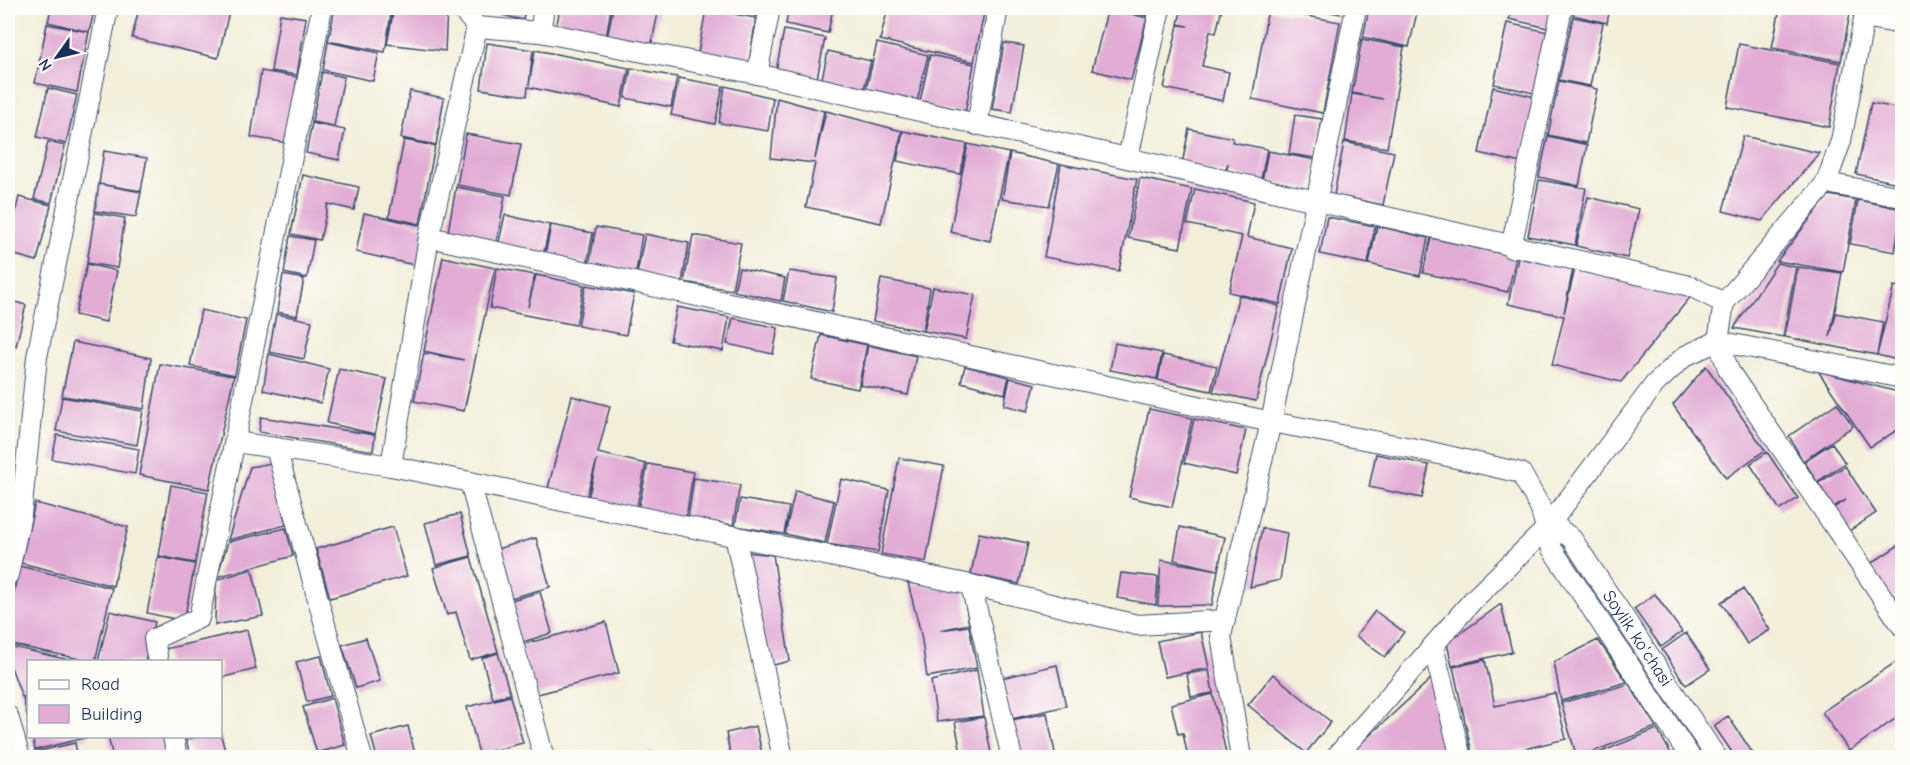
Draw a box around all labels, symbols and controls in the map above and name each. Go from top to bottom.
north arrow [27,27,87,87]
text: N [35,55,56,74]
street label: Soylik ko'chasi [1598,586,1677,690]
legend [27,660,222,738]
text: Road [81,674,120,695]
text: Building [81,704,143,725]

